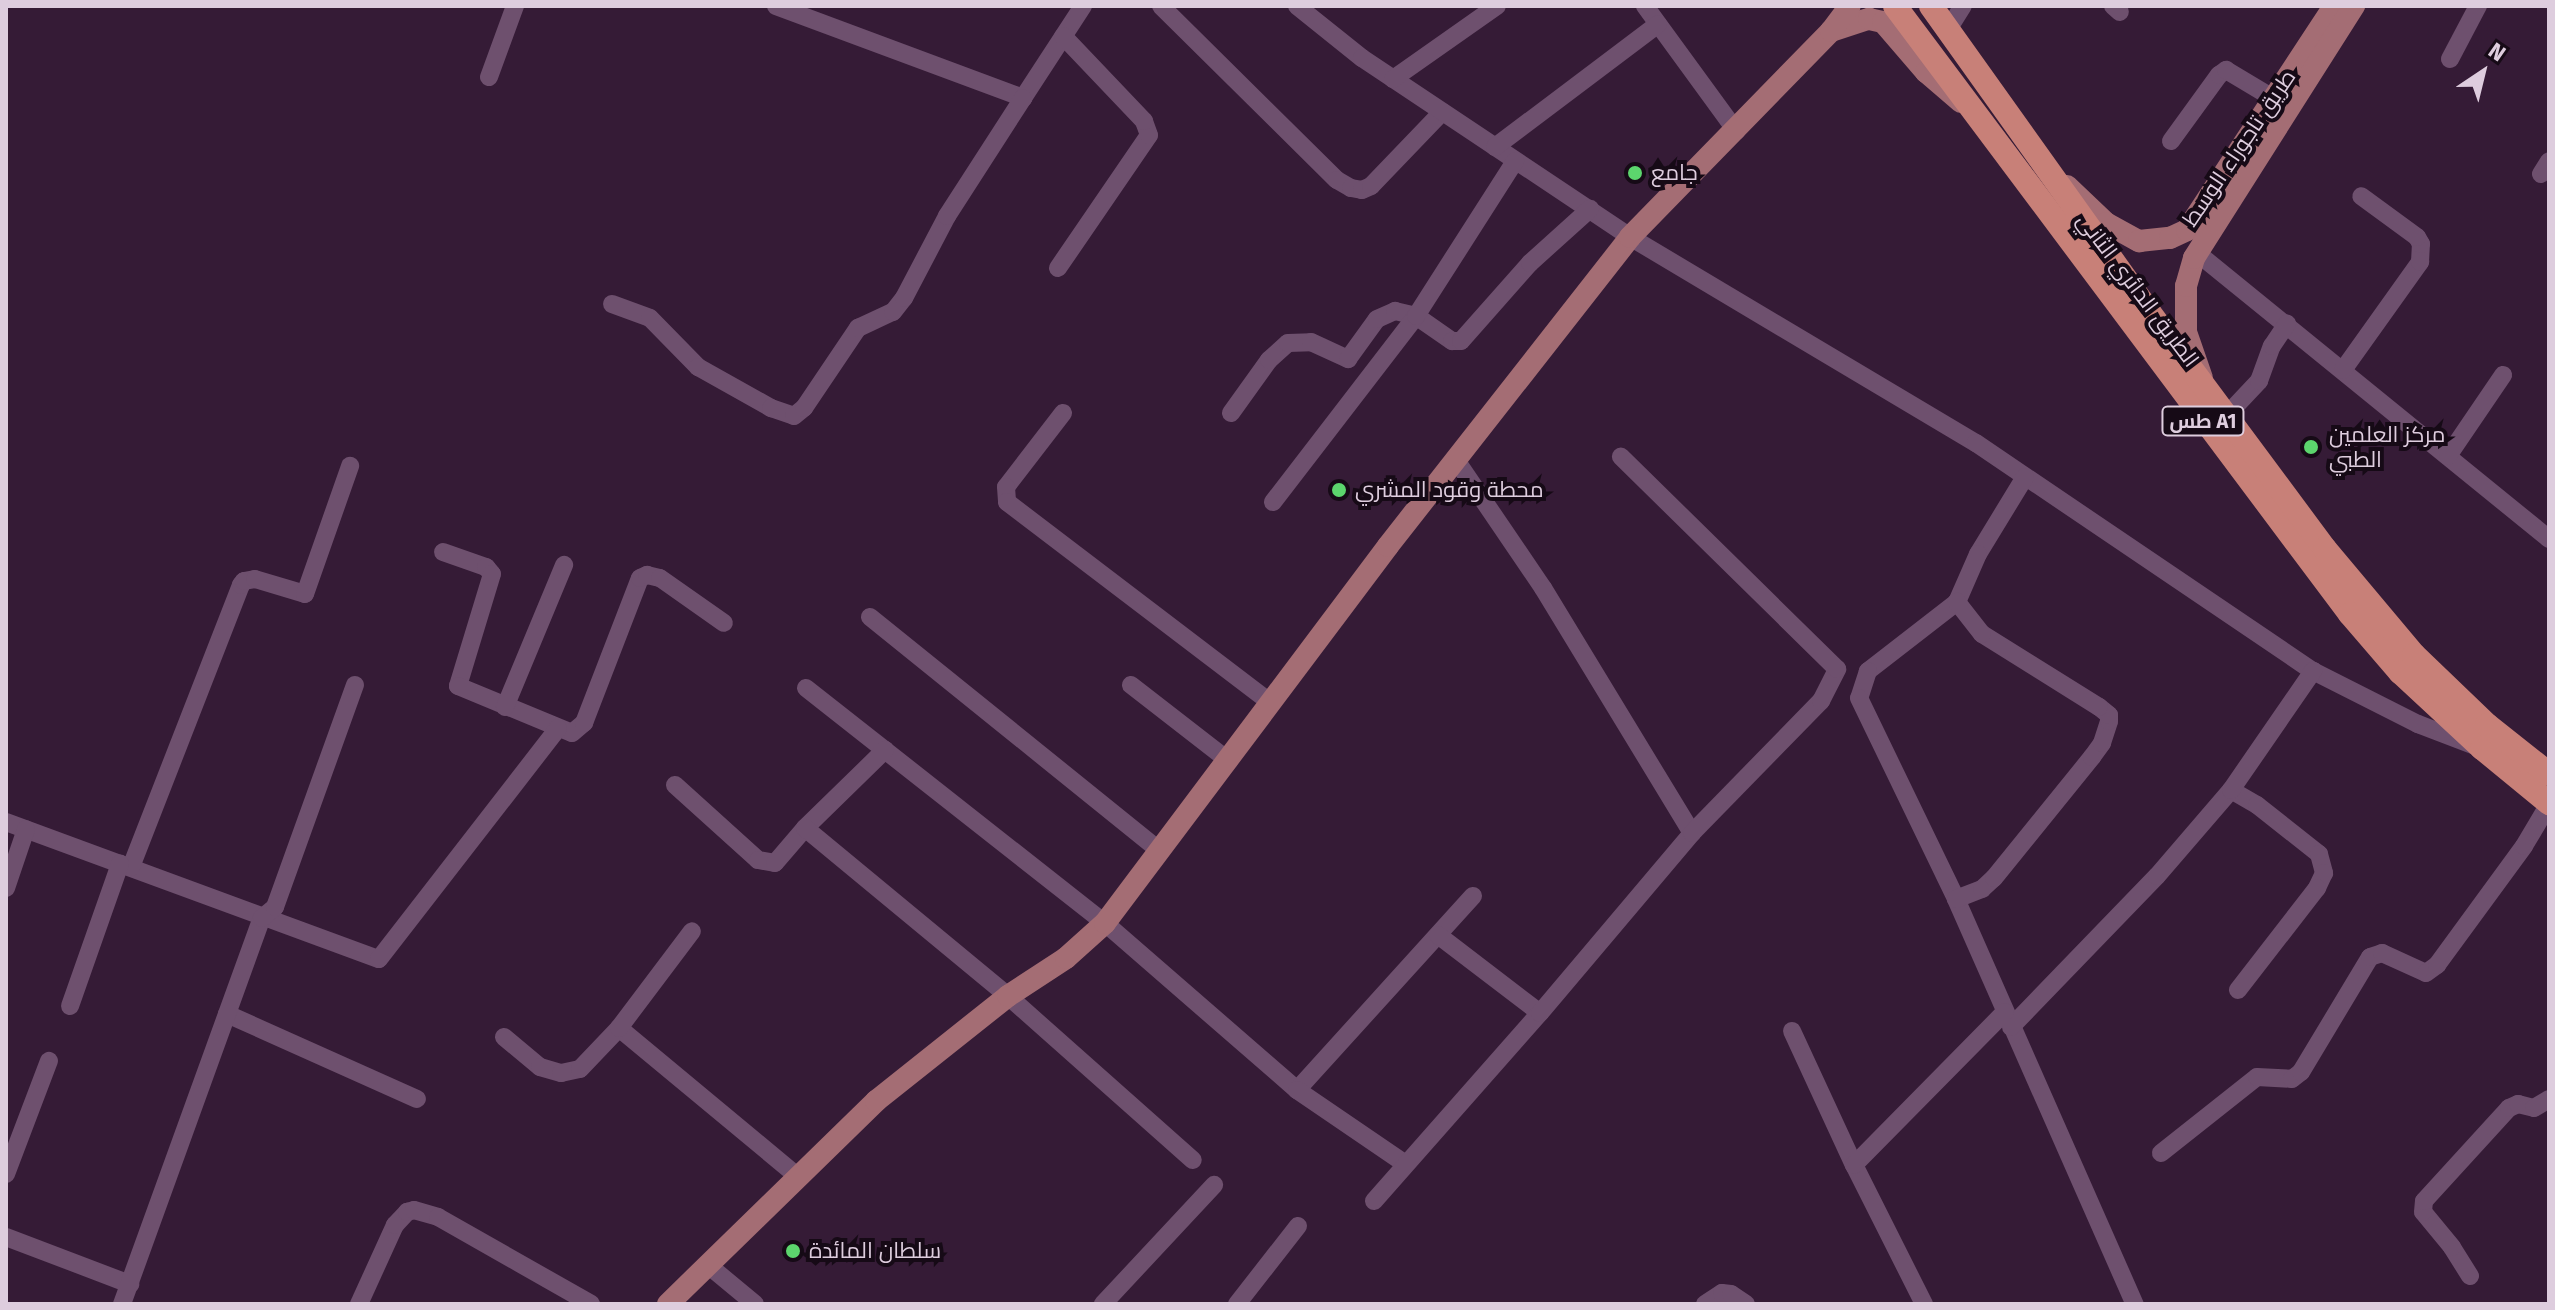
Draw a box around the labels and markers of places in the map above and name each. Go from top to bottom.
place label: جامع [1651,160,1698,186]
marker: جامع [1626,164,1644,182]
place label: مركز العلمين الطبي [2329,421,2445,472]
marker: مركز العلمين الطبي [2300,436,2322,458]
place label: محطة وقود المشري [1355,477,1544,503]
marker: محطة وقود المشري [1330,481,1348,499]
place label: سلطان المائدة [809,1238,941,1264]
marker: سلطان المائدة [784,1242,802,1260]

